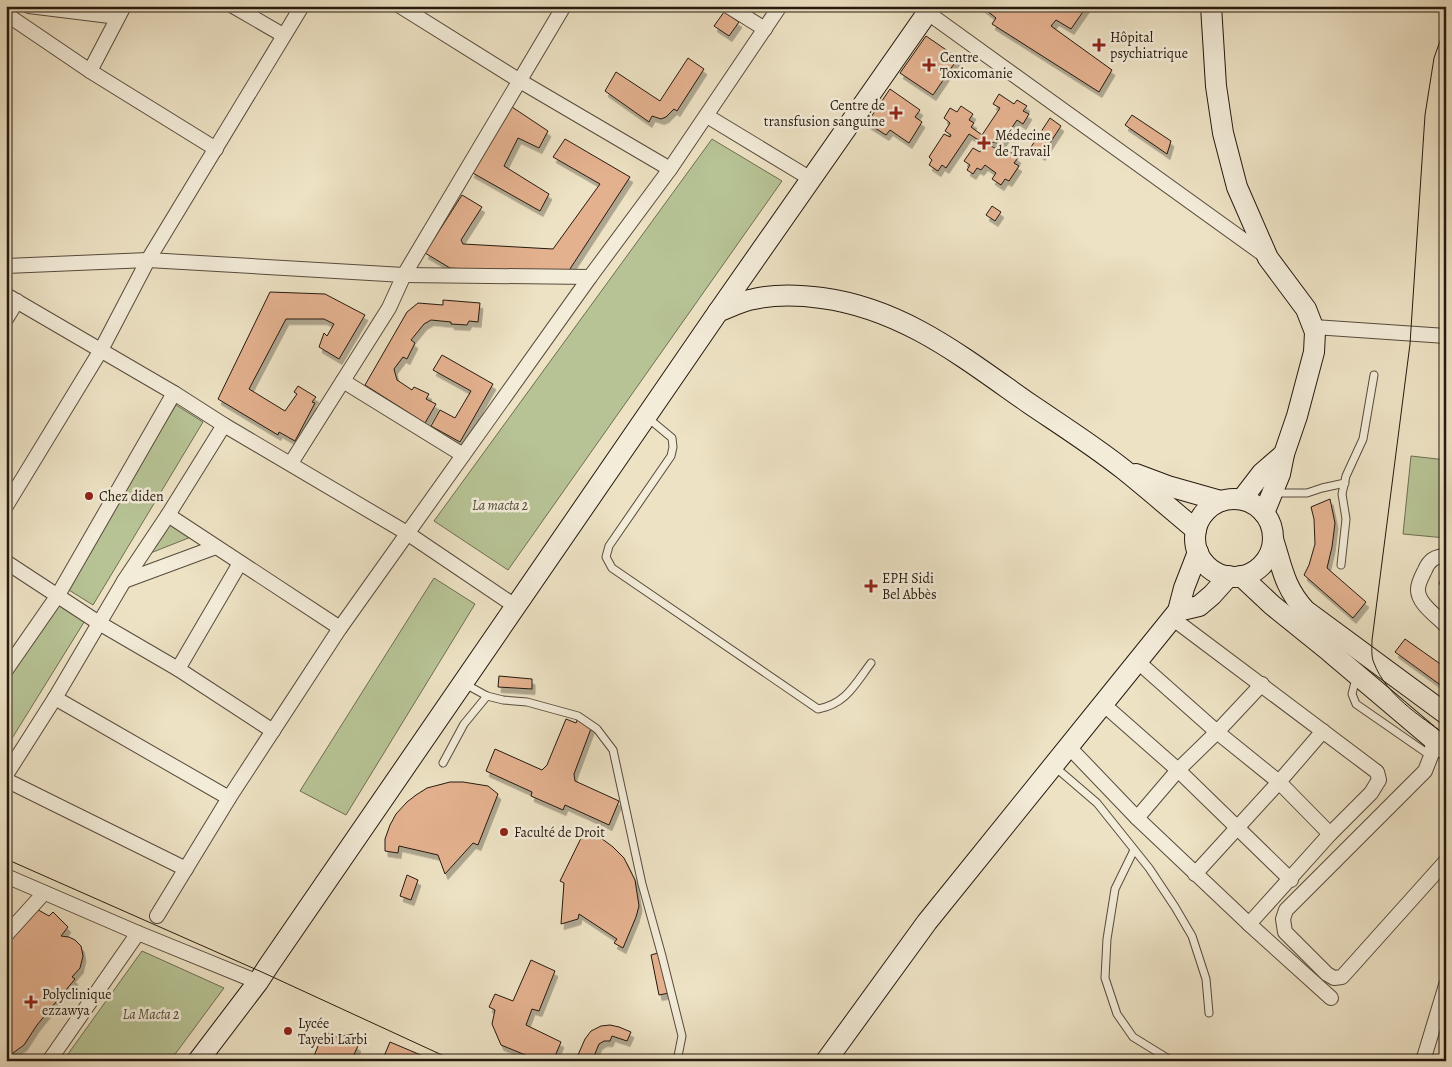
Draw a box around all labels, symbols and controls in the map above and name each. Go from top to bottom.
place label: Hôpital psychiatrique [1110,28,1188,63]
marker: Hôpital psychiatrique [1092,38,1106,52]
place label: Centre Toxicomanie [940,48,1013,83]
marker: Centre Toxicomanie [922,58,936,72]
place label: Centre de transfusion sanguine [764,96,885,131]
marker: Centre de transfusion sanguine [889,106,903,120]
place label: Médecine de Travail [995,126,1051,161]
marker: Médecine de Travail [977,136,991,150]
place label: Chez diden [99,487,164,506]
marker: Chez diden [83,490,95,502]
park label: La macta 2 [472,496,528,515]
place label: EPH Sidi Bel Abbès [882,569,937,604]
marker: EPH Sidi Bel Abbès [864,579,878,593]
place label: Faculté de Droit [514,823,605,842]
marker: Faculté de Droit [498,826,510,838]
place label: Polyclinique ezzawya [42,985,111,1020]
marker: Polyclinique ezzawya [24,995,38,1009]
park label: La Macta 2 [122,1005,180,1024]
place label: Lycée Tayebi Larbi [298,1014,367,1049]
marker: Lycée Tayebi Larbi [282,1025,294,1037]

